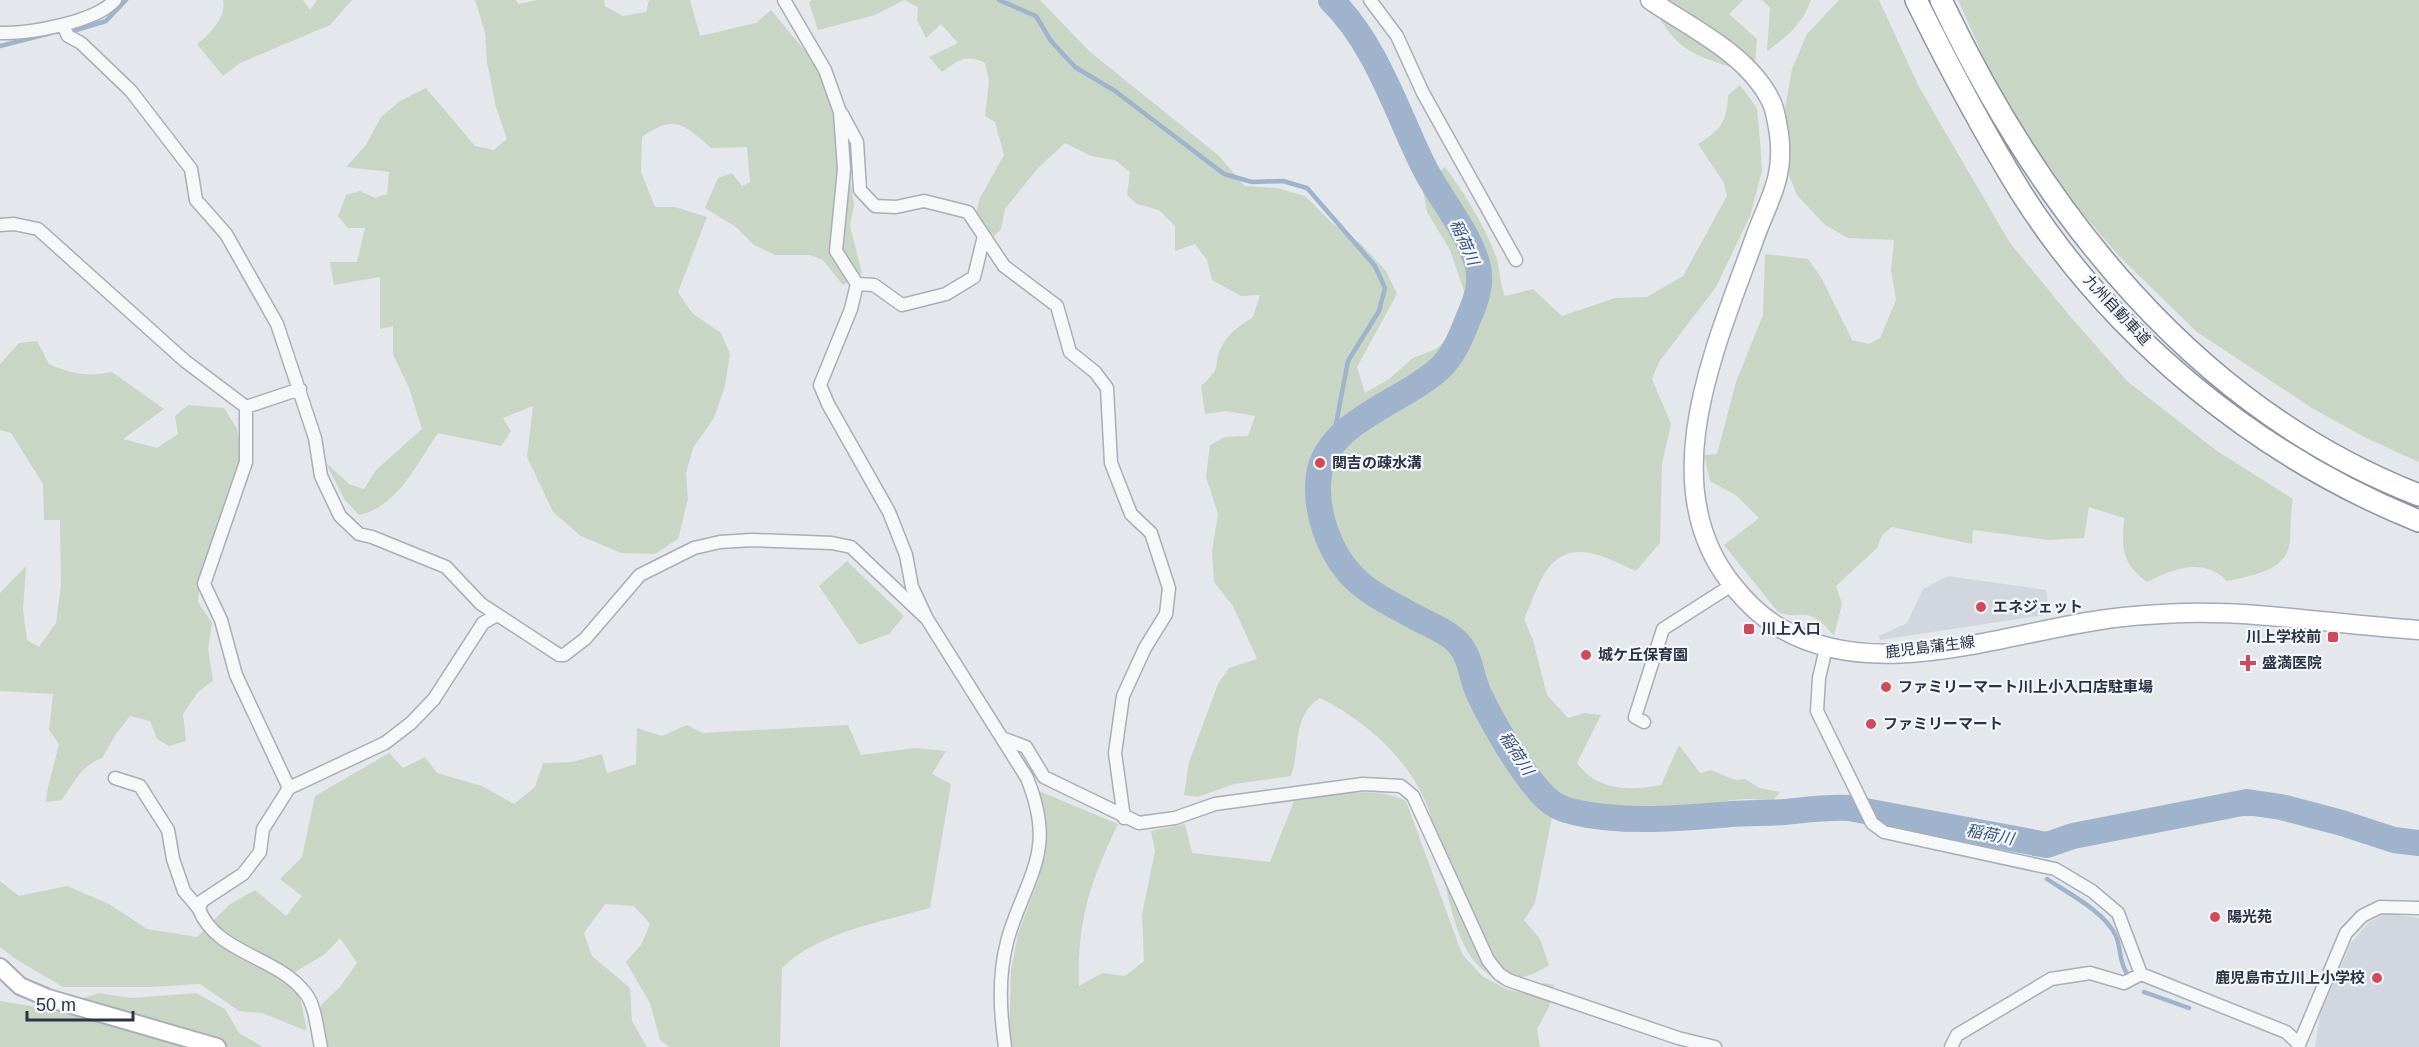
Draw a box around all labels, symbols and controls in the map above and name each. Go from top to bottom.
water label: 稲荷川 [1447,217,1483,269]
street label: 九州自動車道 [2080,271,2154,348]
place label: 関吉の疎水溝 [1332,454,1422,471]
marker: 関吉の疎水溝 [1313,456,1327,470]
place label: エネジェット [1993,598,2083,615]
marker: エネジェット [1974,600,1988,614]
place label: 川上入口 [1761,620,1821,637]
marker: 川上入口 [1742,622,1756,636]
place label: 川上学校前 [2246,628,2321,645]
marker: 川上学校前 [2326,630,2340,644]
street label: 鹿児島蒲生線 [1884,633,1976,660]
place label: 城ケ丘保育園 [1598,646,1688,663]
marker: 城ケ丘保育園 [1579,648,1593,662]
marker: 盛満医院 [2239,654,2257,672]
place label: 盛満医院 [2262,654,2322,671]
place label: ファミリーマート川上小入口店駐車場 [1898,678,2153,695]
marker: ファミリーマート川上小入口店駐車場 [1879,680,1893,694]
place label: ファミリーマート [1883,715,2003,732]
marker: ファミリーマート [1864,717,1878,731]
water label: 稲荷川 [1496,729,1538,780]
water label: 稲荷川 [1965,822,2017,848]
place label: 陽光苑 [2227,908,2272,925]
marker: 陽光苑 [2208,910,2222,924]
place label: 鹿児島市立川上小学校 [2215,969,2365,986]
marker: 鹿児島市立川上小学校 [2370,971,2384,985]
scale bar [27,984,134,1022]
text: 50 m [36,995,76,1015]

